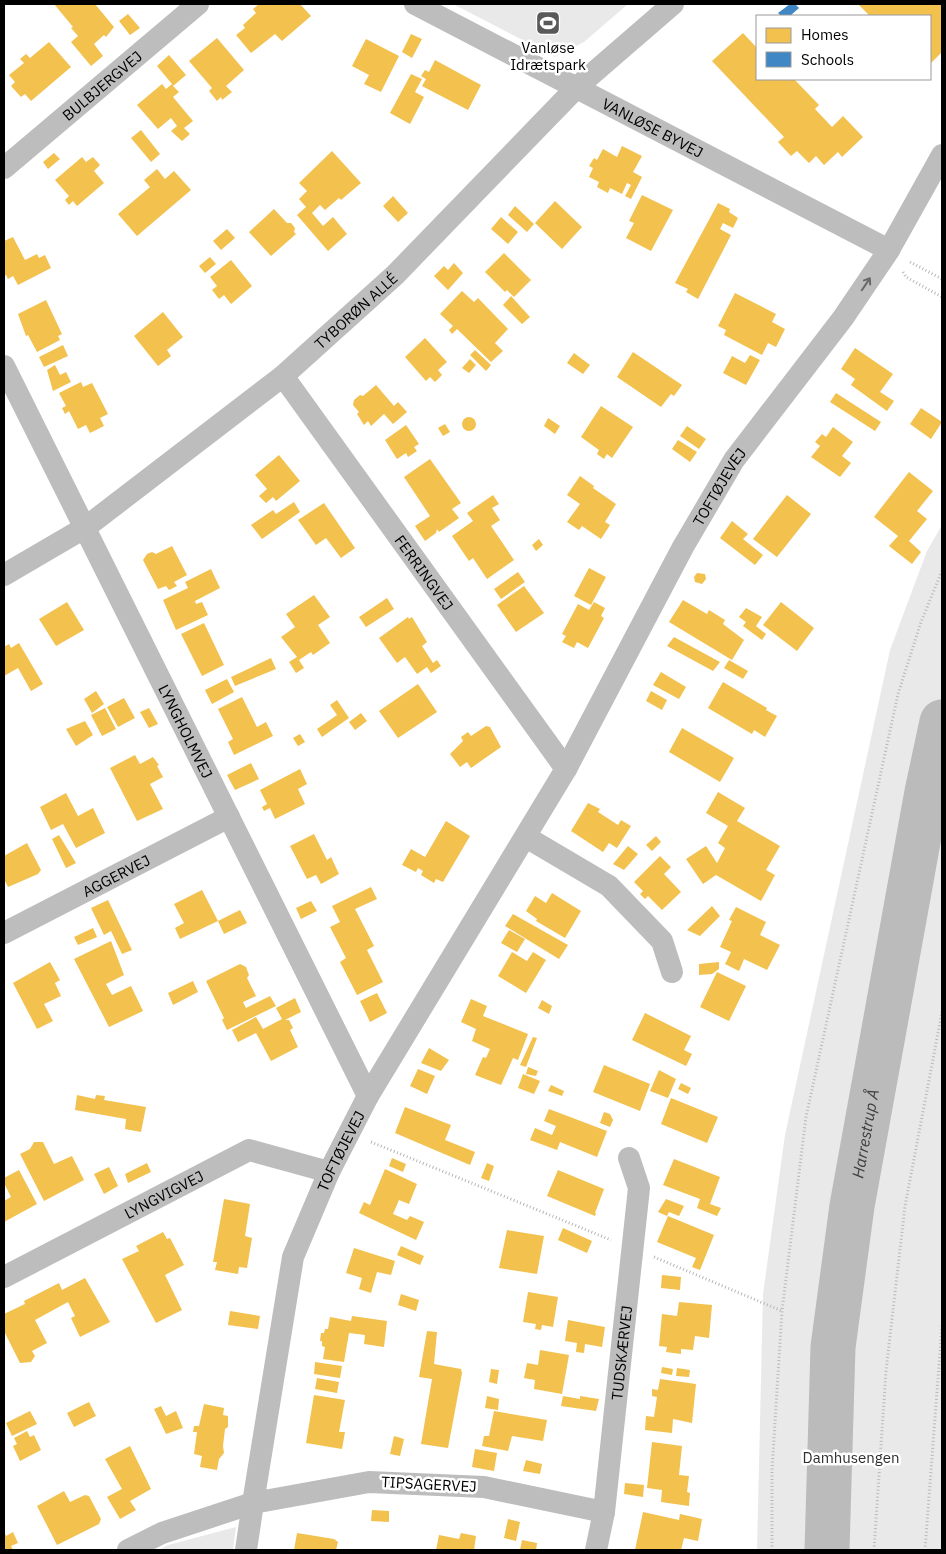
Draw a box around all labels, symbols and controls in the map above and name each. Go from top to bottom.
sports icon: Vanløse Idrætspark [535,10,561,36]
legend [756,15,931,80]
text: Homes [801,25,849,44]
place label: Vanløse Idrætspark [510,38,586,74]
street label: BULBJERGVEJ [58,46,146,124]
text: Schools [801,50,854,69]
street label: VANLØSE BYVEJ [599,93,707,161]
street label: TYBORØN ALLÉ [310,268,401,353]
one-way arrow [861,278,871,292]
street label: TOFTØJEVEJ [688,444,750,529]
street label: FERRINGVEJ [391,531,458,614]
street label: LYNGHOLMVEJ [155,681,217,781]
street label: AGGERVEJ [79,850,153,901]
water label: Harrestrup Å [847,1087,883,1180]
street label: TOFTØJEVEJ [312,1107,368,1194]
street label: LYNGVIGVEJ [121,1166,207,1223]
street label: TUDSKÆRVEJ [607,1304,636,1401]
park label: Damhusengen [803,1448,899,1467]
street label: TIPSAGERVEJ [381,1472,477,1496]

